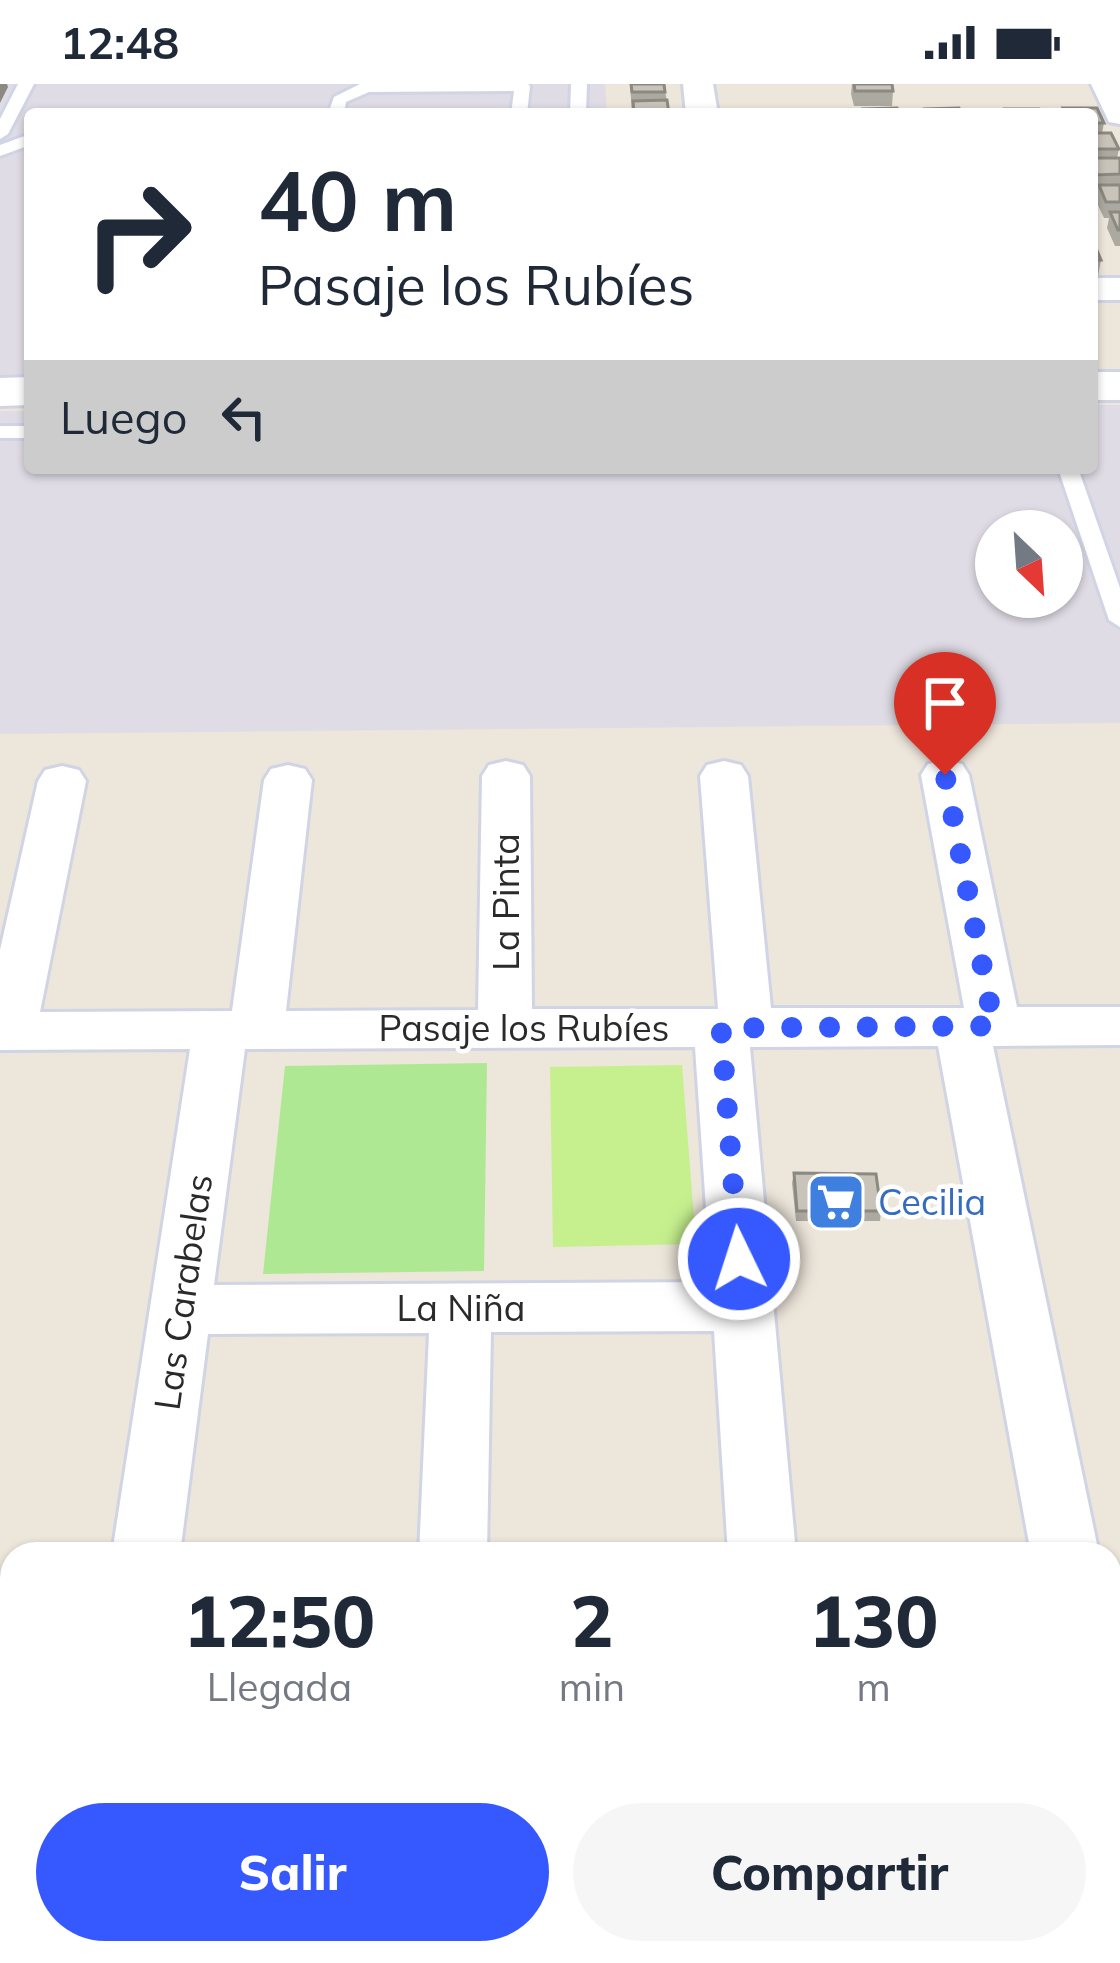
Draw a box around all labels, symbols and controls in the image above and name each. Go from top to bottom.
text: 12:48 [60,14,179,70]
text: 40 m [258,147,457,252]
icon: right [60,156,216,312]
text: Pasaje los Rubíes [258,251,694,319]
icon: left [211,384,277,450]
text: Luego [60,389,187,445]
north arrow [975,510,1083,618]
map controls [975,510,1083,618]
pin [894,652,996,775]
icon: arrive [912,670,978,736]
street label: La Pinta [483,833,528,971]
street label: Pasaje los Rubíes [379,1005,669,1050]
street label: Las Carabelas [144,1171,221,1413]
supermarket icon: Cecilia [805,1171,867,1233]
place label: Cecilia [878,1179,986,1224]
position arrow [676,1196,802,1322]
street label: La Niña [397,1285,525,1330]
text: 12:50 [184,1575,375,1665]
text: 2 [570,1575,614,1665]
text: 130 [809,1575,938,1665]
text: Llegada [207,1662,352,1711]
text: min [559,1662,625,1711]
text: m [856,1662,891,1711]
button: Salir [36,1803,549,1941]
button: Compartir [573,1803,1086,1941]

